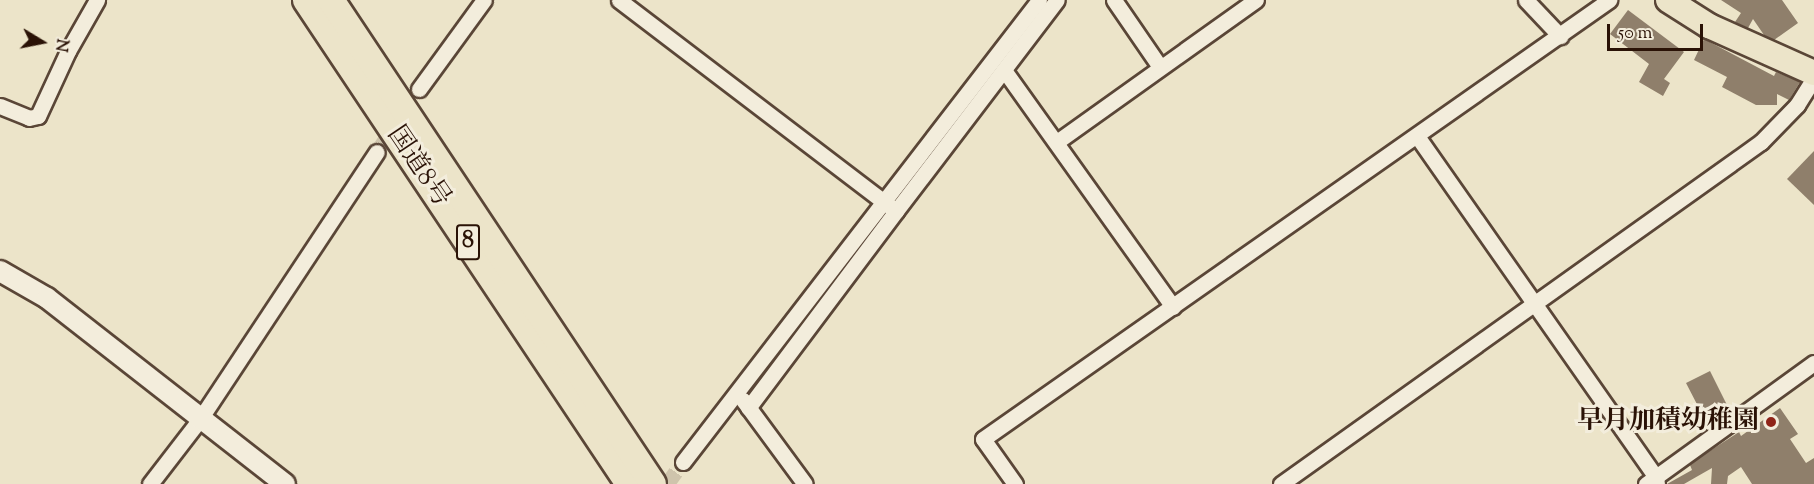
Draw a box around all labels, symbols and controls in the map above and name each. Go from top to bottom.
north arrow [12,12,72,72]
scale bar [1610,12,1706,50]
text: 50 m [1618,21,1652,47]
text: N [48,37,73,54]
street label: 国道8号 [380,121,456,213]
road number: 8 [456,221,480,263]
place label: 早月加積幼稚園 [1577,406,1759,438]
marker: 早月加積幼稚園 [1764,415,1778,429]

